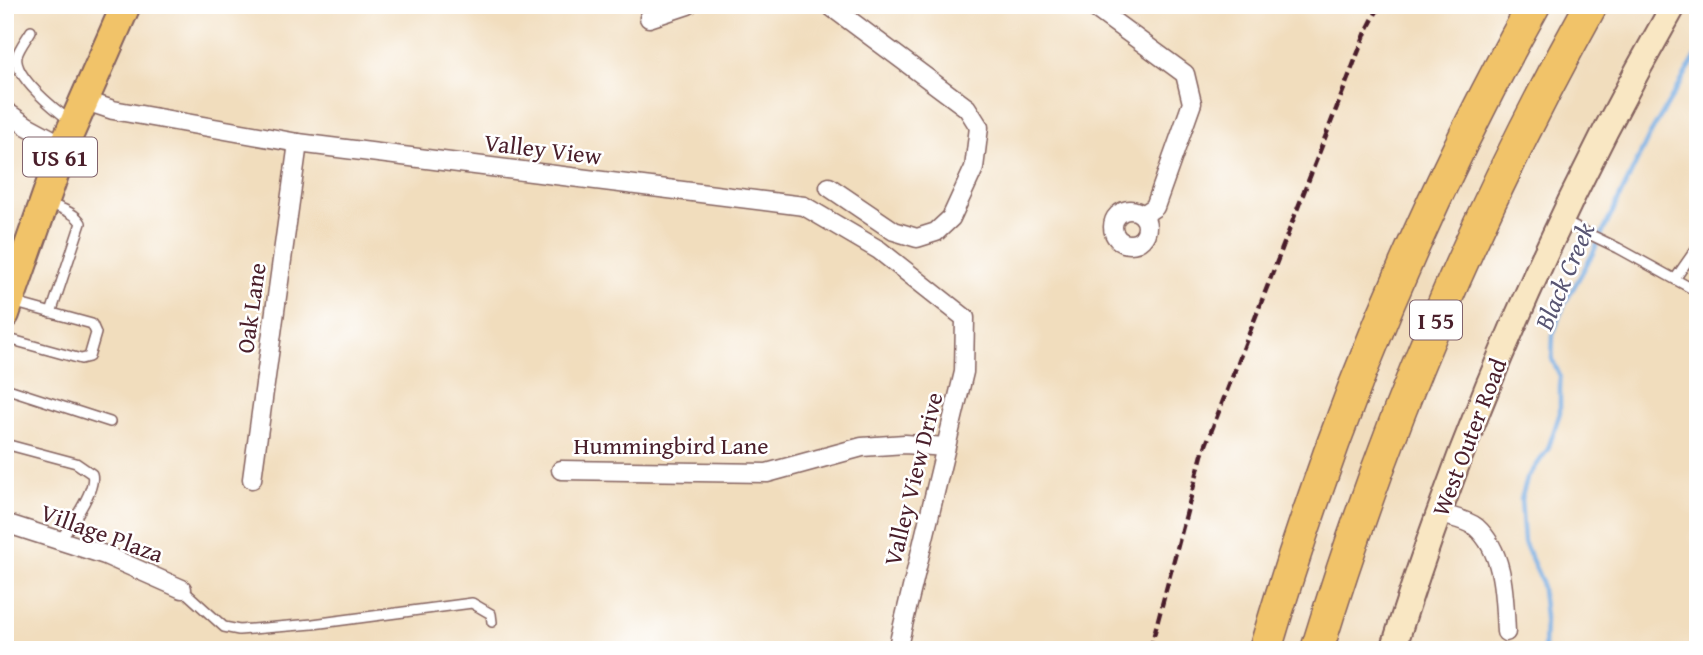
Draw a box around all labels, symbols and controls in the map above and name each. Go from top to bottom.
street label: Valley View [482,124,604,174]
road number: US 61 [23,138,97,176]
water label: Black Creek [1524,216,1604,337]
street label: Oak Lane [227,260,275,356]
road number: I 55 [1410,300,1462,340]
street label: West Outer Road [1423,353,1515,521]
street label: Valley View Drive [875,389,951,569]
street label: Hummingbird Lane [574,428,768,463]
street label: Village Plaza [36,495,169,572]

